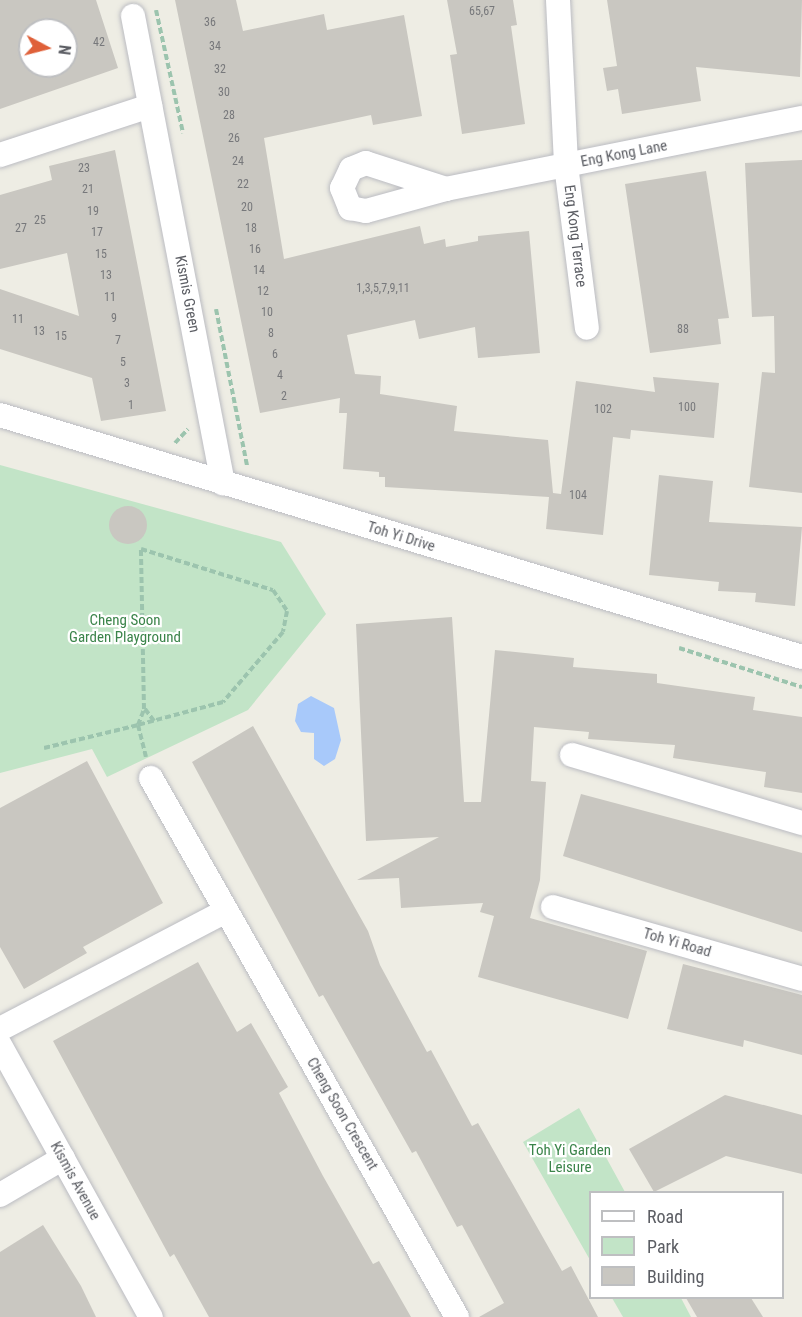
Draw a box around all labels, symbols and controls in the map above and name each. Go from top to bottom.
house number: 65,67 [469,5,495,19]
house number: 36 [204,16,216,30]
north arrow [18,18,78,78]
house number: 42 [93,36,105,50]
house number: 34 [209,40,221,54]
text: N [54,44,74,56]
house number: 32 [214,63,226,77]
house number: 30 [218,86,230,100]
house number: 28 [223,109,235,123]
house number: 26 [228,132,240,146]
street label: Eng Kong Lane [579,137,669,171]
house number: 24 [232,155,244,169]
house number: 23 [78,162,90,176]
house number: 22 [237,178,249,192]
house number: 21 [82,183,94,197]
street label: Eng Kong Terrace [560,184,590,288]
house number: 20 [241,201,253,215]
house number: 19 [87,205,99,219]
house number: 25 [34,214,46,228]
house number: 27 [15,222,27,236]
house number: 18 [245,222,257,236]
house number: 17 [91,226,103,240]
house number: 16 [249,243,261,257]
house number: 15 [95,248,107,262]
street label: Kismis Green [171,254,203,334]
house number: 14 [253,264,265,278]
house number: 13 [100,269,112,283]
house number: 1,3,5,7,9,11 [356,282,410,296]
house number: 12 [257,285,269,299]
house number: 11 [104,291,116,305]
house number: 10 [261,306,273,320]
house number: 9 [111,312,117,326]
house number: 11 [12,313,24,327]
house number: 88 [677,323,689,337]
house number: 13 [33,325,45,339]
house number: 8 [268,327,274,341]
house number: 15 [55,330,67,344]
house number: 7 [115,334,121,348]
house number: 6 [272,348,278,362]
house number: 5 [120,356,126,370]
house number: 4 [277,369,283,383]
house number: 3 [124,377,130,391]
house number: 2 [281,390,287,404]
house number: 1 [128,399,134,413]
house number: 100 [678,401,696,415]
house number: 102 [594,403,612,417]
house number: 104 [569,489,587,503]
street label: Toh Yi Drive [365,518,437,556]
park label: Cheng Soon Garden Playground [69,611,181,646]
street label: Toh Yi Road [641,925,713,961]
street label: Cheng Soon Crescent [302,1055,382,1173]
street label: Kismis Avenue [46,1139,104,1223]
park label: Toh Yi Garden Leisure [529,1141,611,1176]
legend [589,1191,784,1299]
text: Road [647,1206,683,1227]
text: Park [647,1236,679,1257]
text: Building [647,1266,704,1287]

